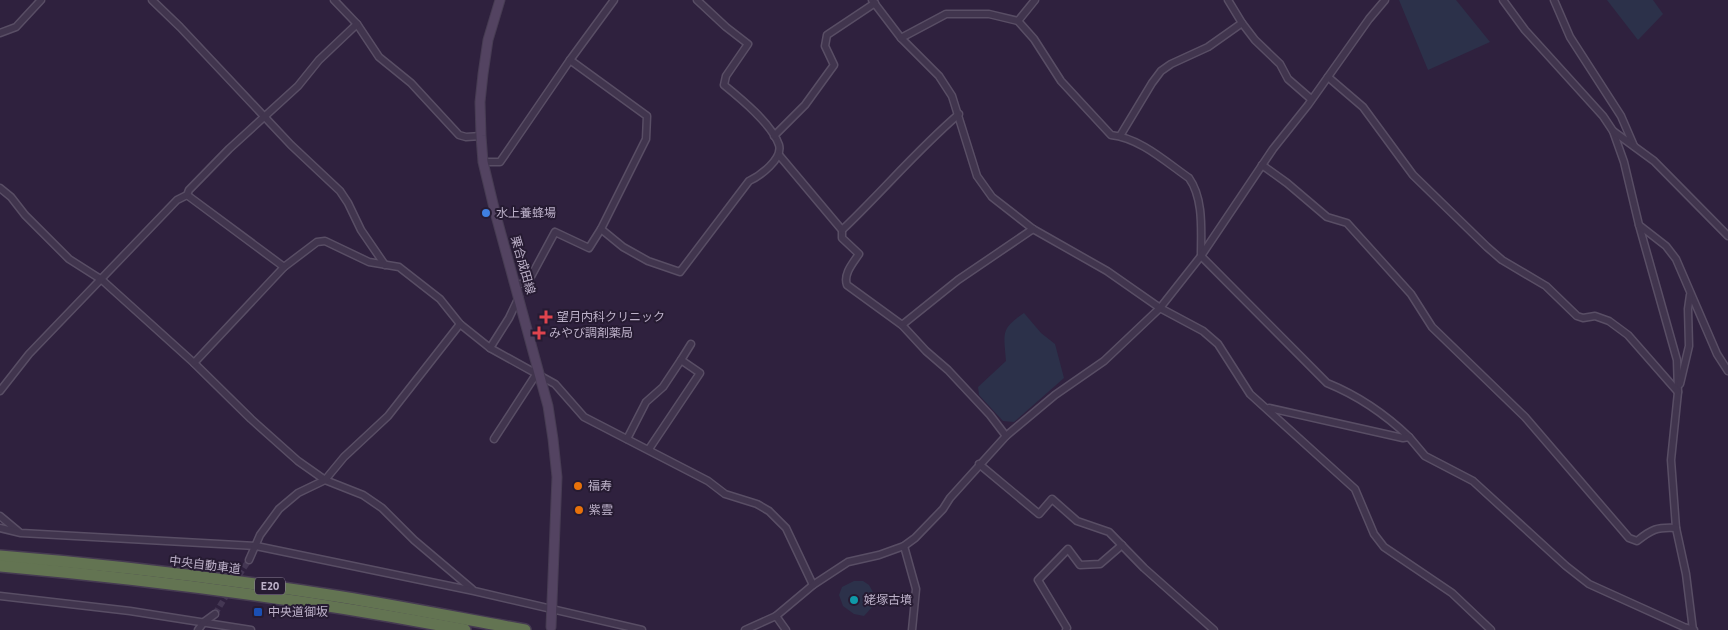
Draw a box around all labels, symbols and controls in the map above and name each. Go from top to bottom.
place label: 水上養蜂場 [496,203,556,222]
marker: 水上養蜂場 [480,207,492,219]
street label: 栗合成田線 [506,233,541,296]
place label: 望月内科クリニック [557,307,665,326]
marker: 望月内科クリニック [539,310,553,324]
place label: みやび調剤薬局 [549,323,633,342]
marker: みやび調剤薬局 [533,327,545,339]
place label: 福寿 [588,476,612,495]
marker: 福寿 [572,480,584,492]
place label: 紫雲 [589,500,613,519]
marker: 紫雲 [573,504,585,516]
street label: 中央自動車道 [168,551,242,578]
road number: E20 [255,578,285,594]
place label: 姥塚古墳 [864,590,912,609]
marker: 姥塚古墳 [848,594,860,606]
place label: 中央道御坂 [268,602,328,621]
marker: 中央道御坂 [252,606,264,618]

